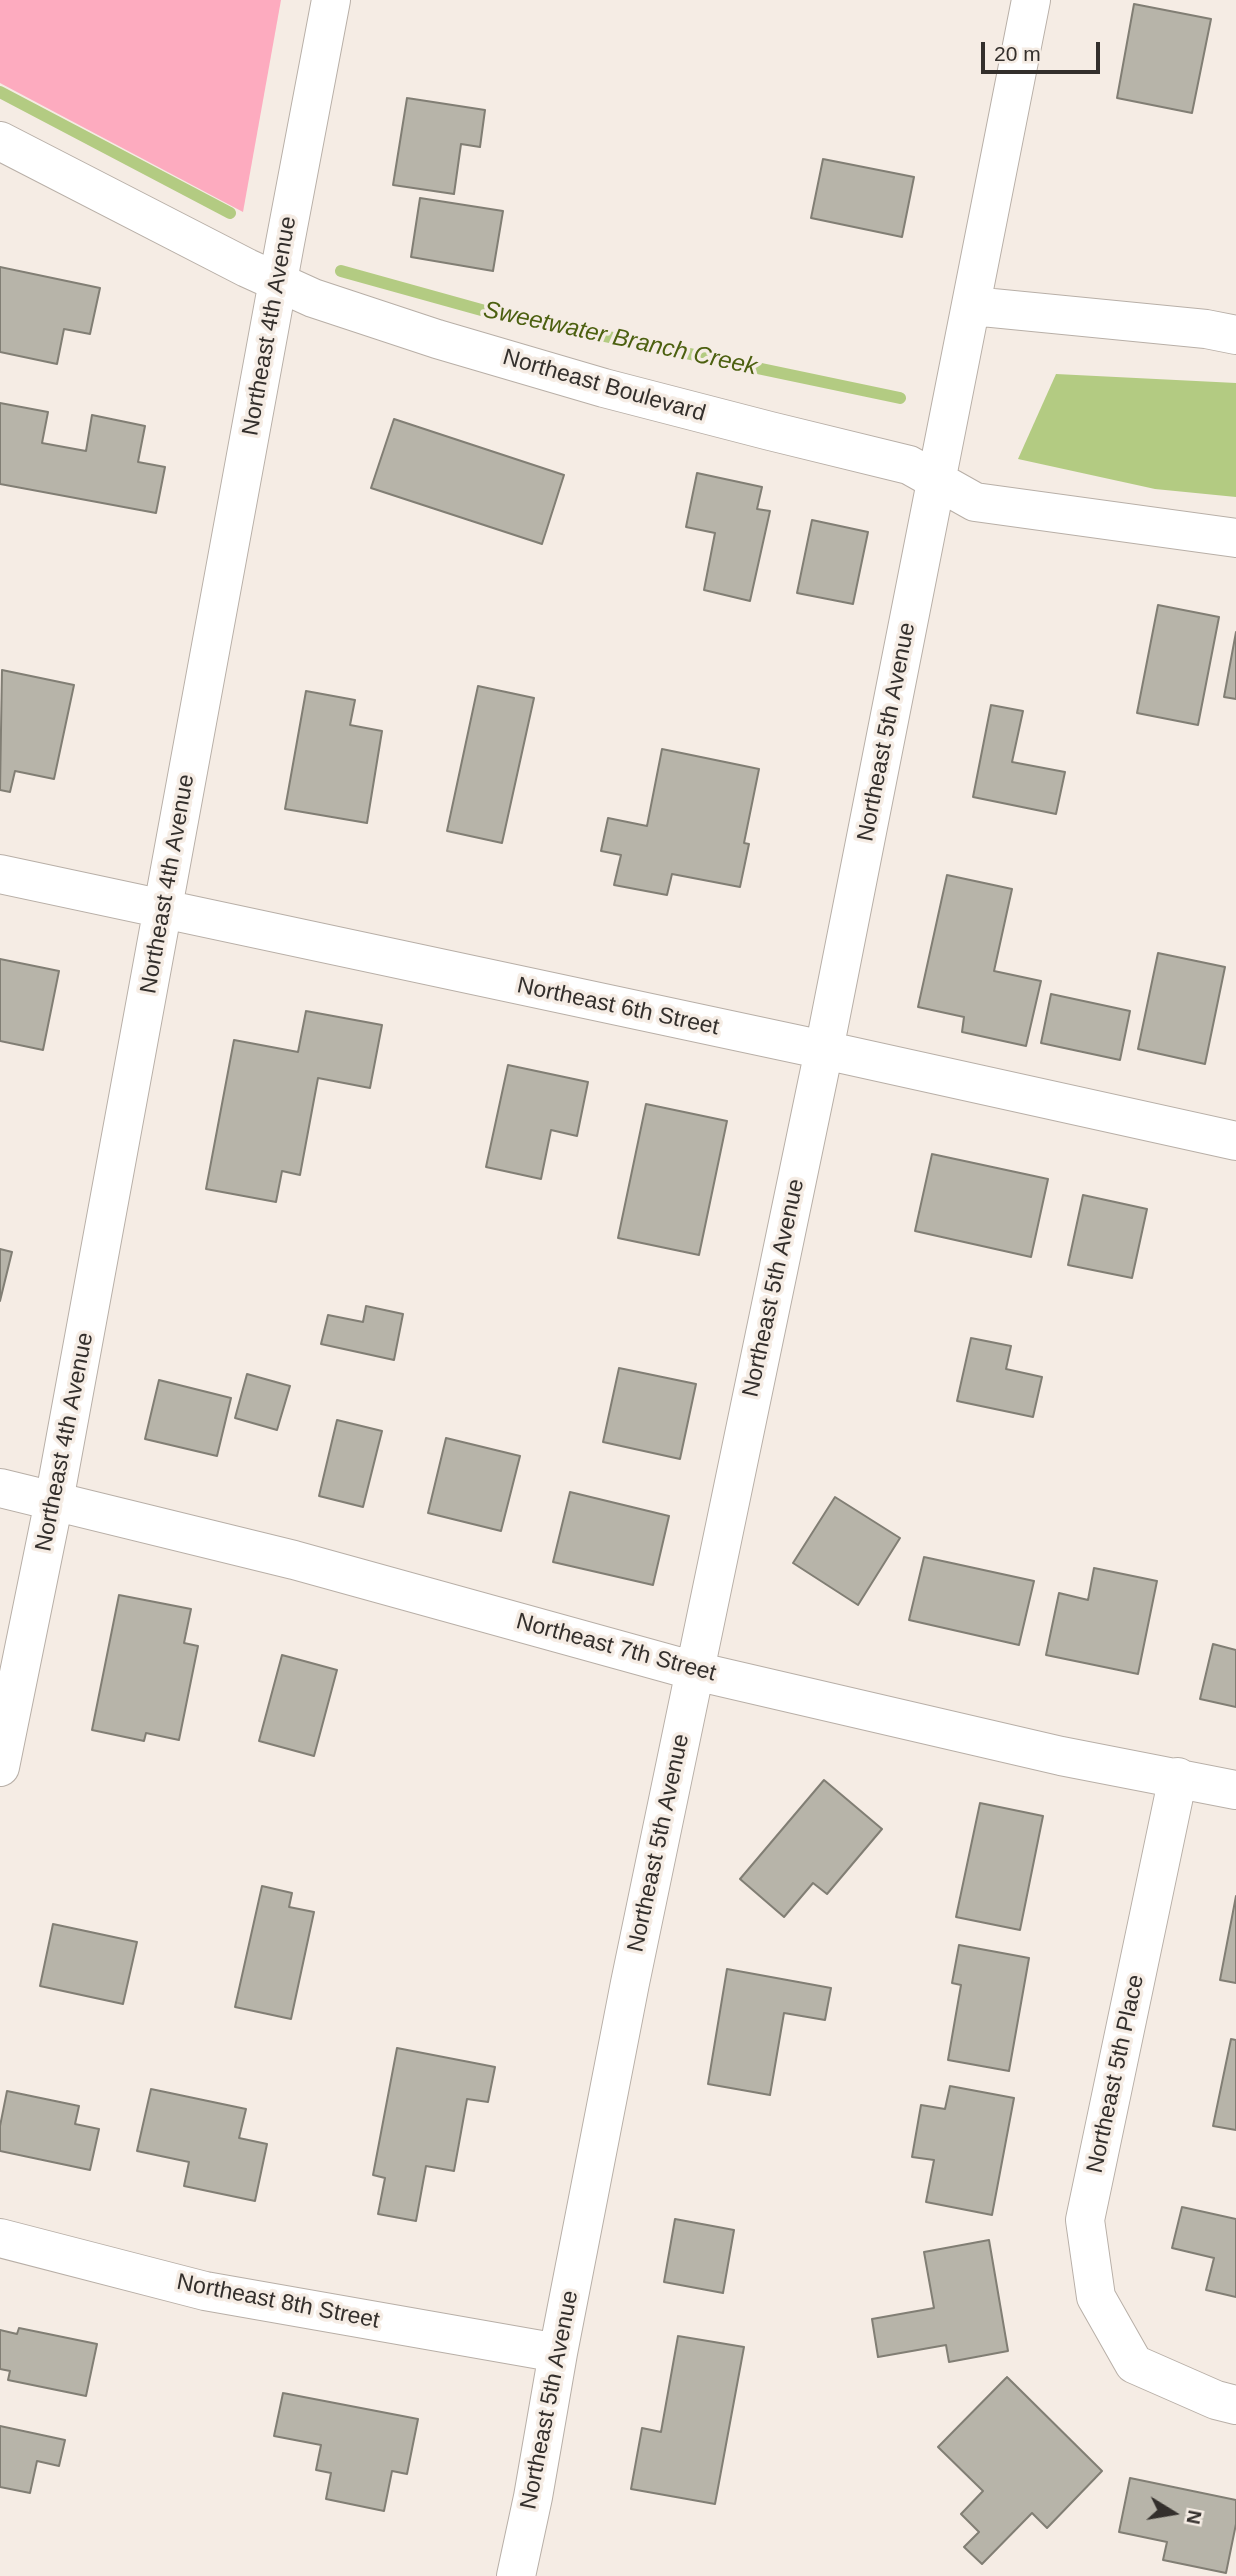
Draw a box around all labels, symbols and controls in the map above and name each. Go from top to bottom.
scale bar [984,28,1103,72]
text: 20 m [994,42,1041,65]
street label: Northeast 4th Avenue [237,214,303,438]
water label: Sweetwater Branch Creek [481,296,759,382]
street label: Northeast Boulevard [499,344,709,428]
street label: Northeast 5th Avenue [852,620,922,844]
street label: Northeast 4th Avenue [135,772,201,996]
street label: Northeast 6th Street [514,972,722,1042]
street label: Northeast 5th Avenue [737,1177,811,1399]
street label: Northeast 4th Avenue [30,1330,100,1554]
street label: Northeast 7th Street [513,1608,719,1688]
street label: Northeast 5th Avenue [622,1732,696,1954]
street label: Northeast 5th Place [1082,1972,1150,2176]
street label: Northeast 8th Street [174,2269,382,2335]
street label: Northeast 5th Avenue [515,2288,585,2512]
north arrow [1138,2478,1208,2548]
text: N [1182,2508,1206,2526]

